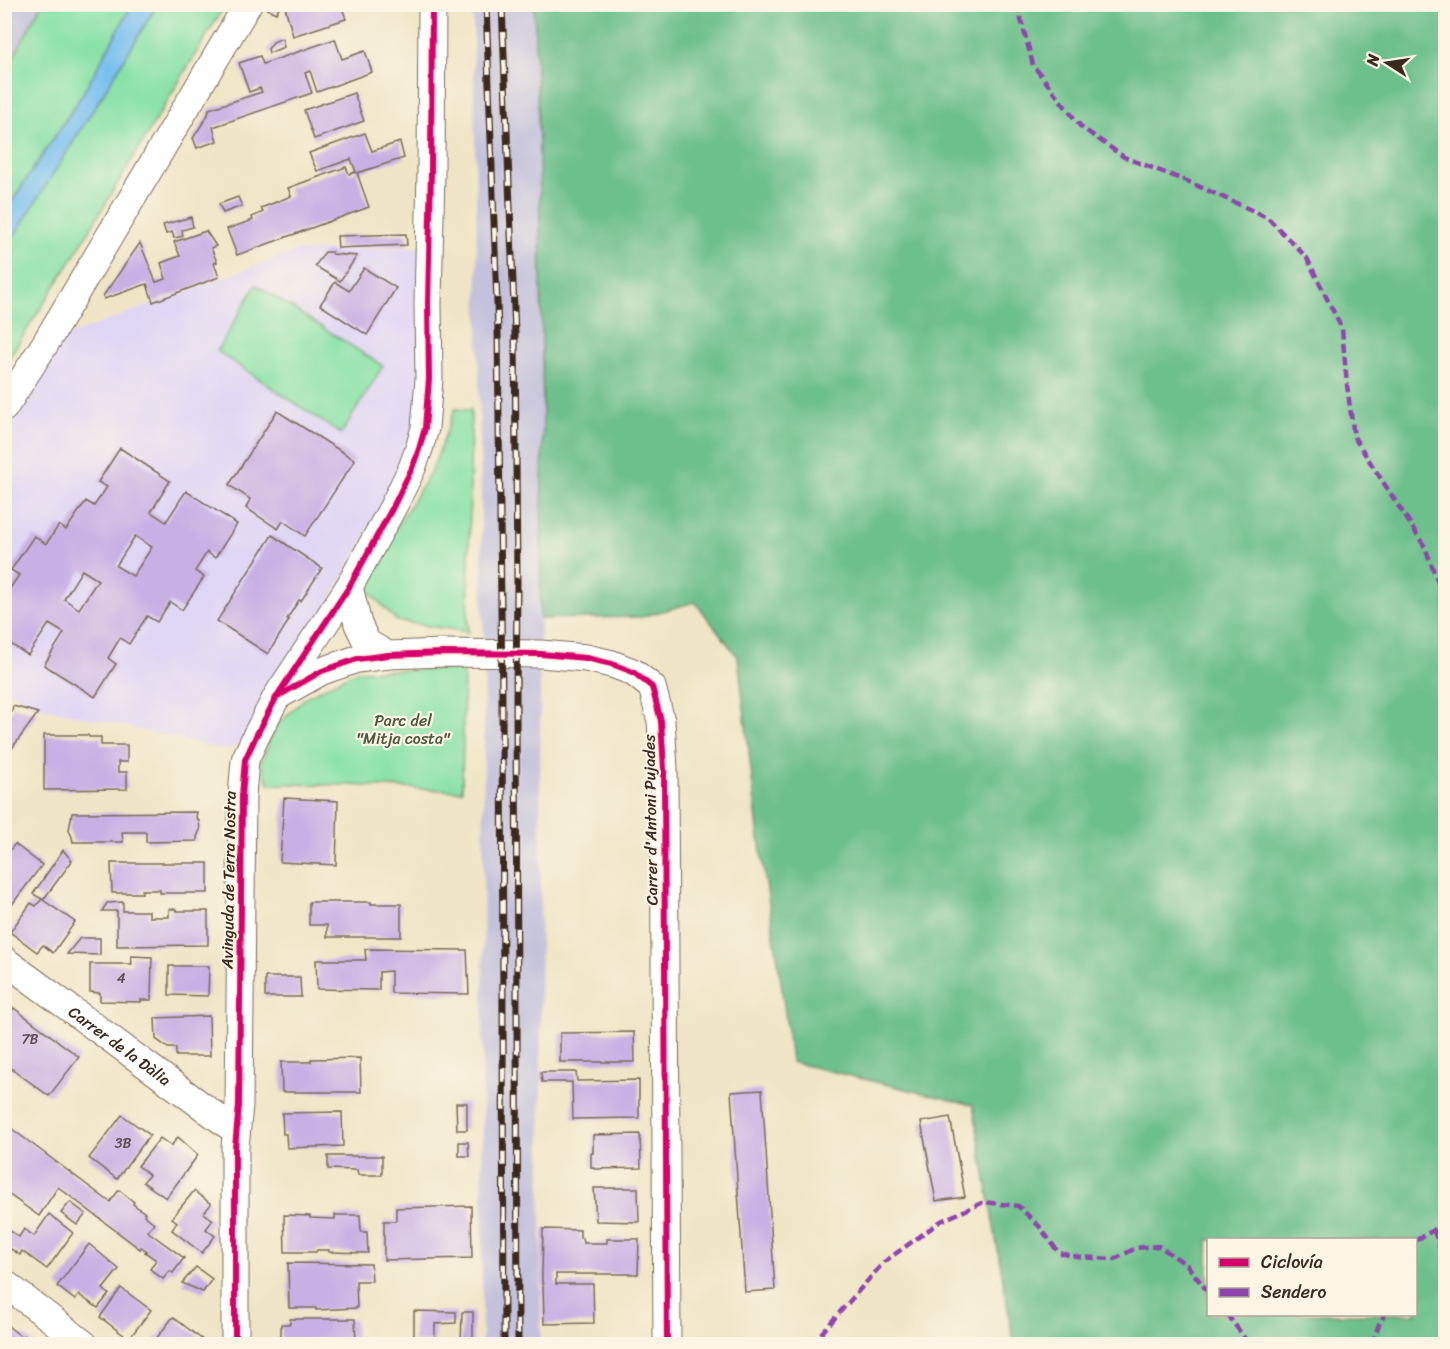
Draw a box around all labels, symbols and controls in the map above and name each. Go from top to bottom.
north arrow [1357,33,1417,93]
text: N [1357,51,1388,69]
park label: Parc del "Mitja costa" [356,706,451,753]
street label: Carrer d'Antoni Pujades [634,734,666,906]
street label: Avinguda de Terra Nostra [212,790,245,970]
house number: 4 [117,966,126,991]
street label: Carrer de la Dàlia [62,998,177,1094]
house number: 7B [22,1027,39,1052]
house number: 3B [115,1131,131,1156]
legend [1207,1238,1417,1316]
text: Ciclovía [1261,1246,1323,1278]
text: Sendero [1261,1276,1326,1308]

